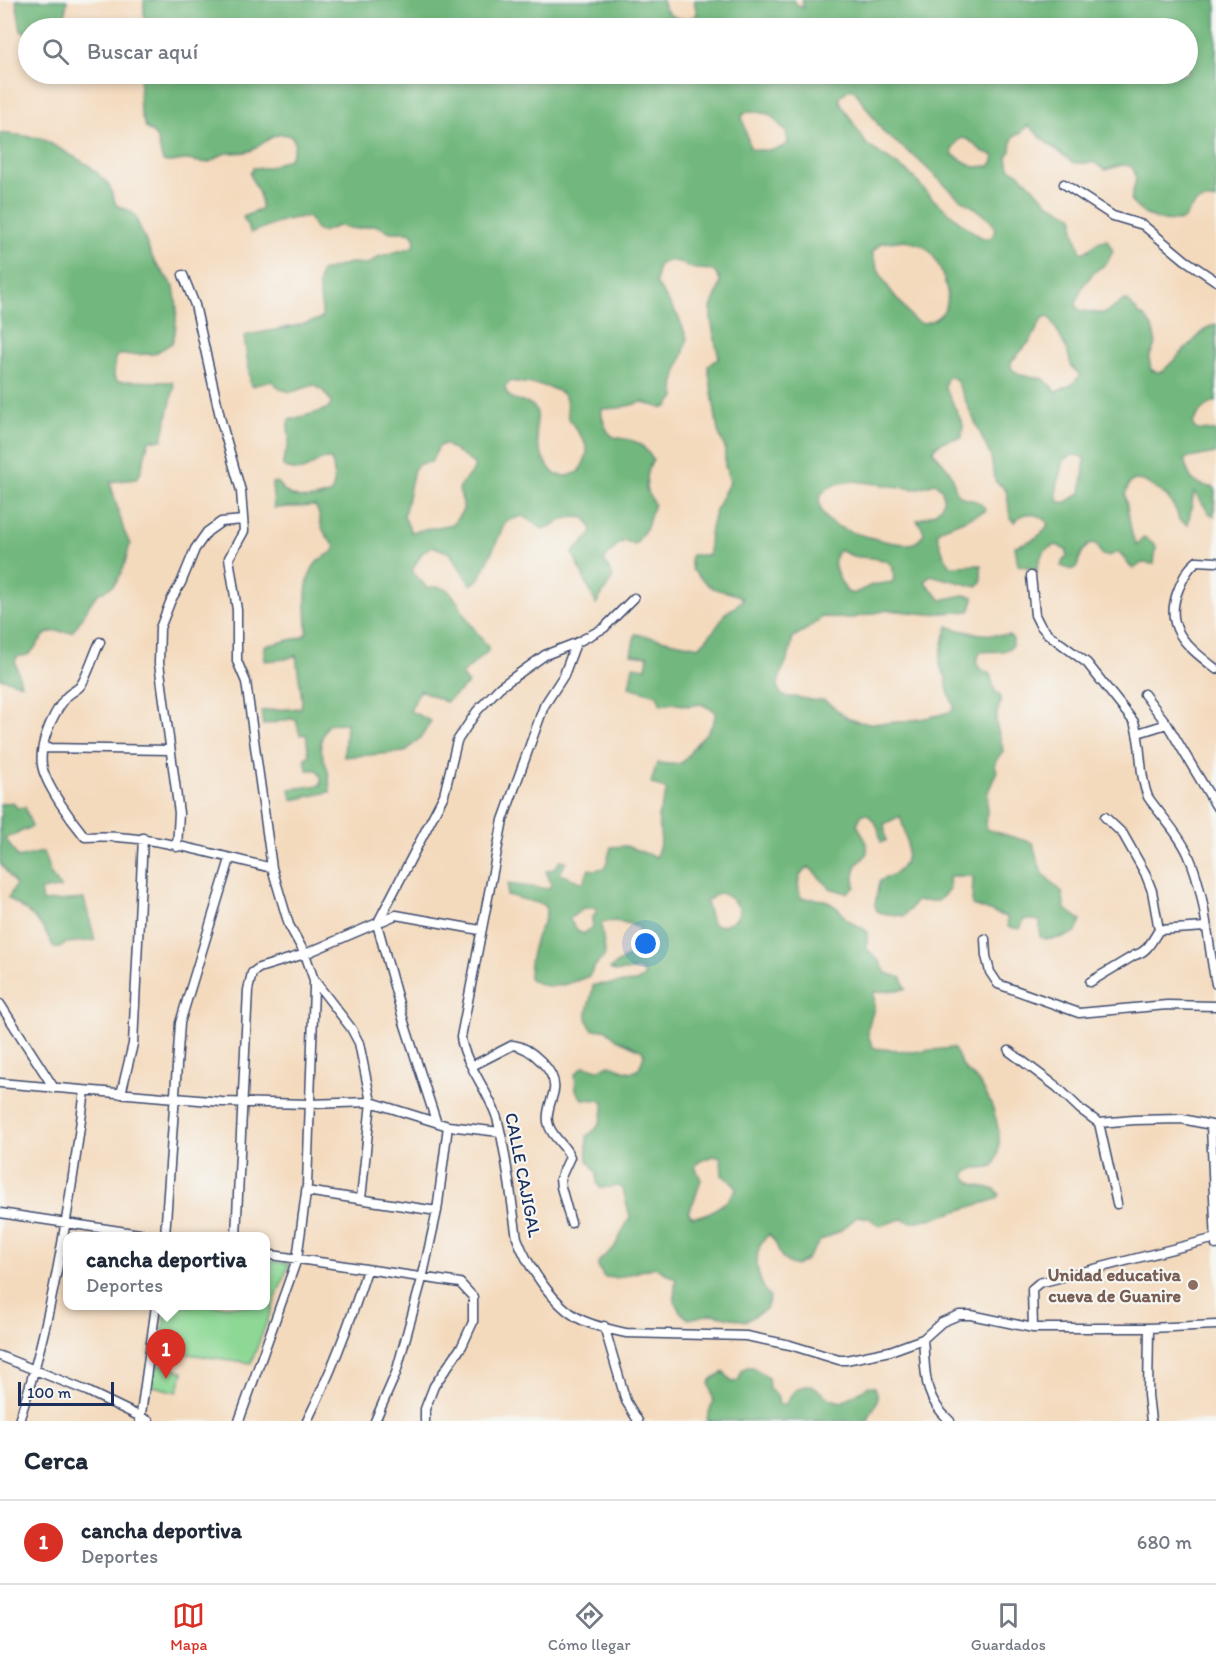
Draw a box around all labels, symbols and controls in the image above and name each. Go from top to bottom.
search box [18,18,1198,84]
icon: search [39,35,72,68]
text: Buscar aquí [87,38,198,65]
your location [631,929,660,958]
street label: CALLE CAJIGAL [500,1111,546,1239]
popup [63,1232,270,1310]
text: cancha deportiva [86,1246,247,1273]
place label: Unidad educativa cueva de Guanire [1047,1264,1182,1307]
text: Deportes [86,1273,163,1297]
marker: Unidad educativa cueva de Guanire [1186,1278,1200,1292]
pin: 1 [146,1330,186,1379]
scale bar [18,1379,114,1406]
text: 100 m [27,1383,71,1402]
text: Cerca [24,1444,88,1476]
text: cancha deportiva [81,1517,242,1544]
text: 1 [39,1530,48,1554]
text: 680 m [1137,1530,1192,1554]
text: Deportes [81,1544,158,1568]
tab: Mapa [170,1599,207,1654]
tab: Cómo llegar [548,1599,631,1654]
tab: Guardados [971,1599,1046,1654]

